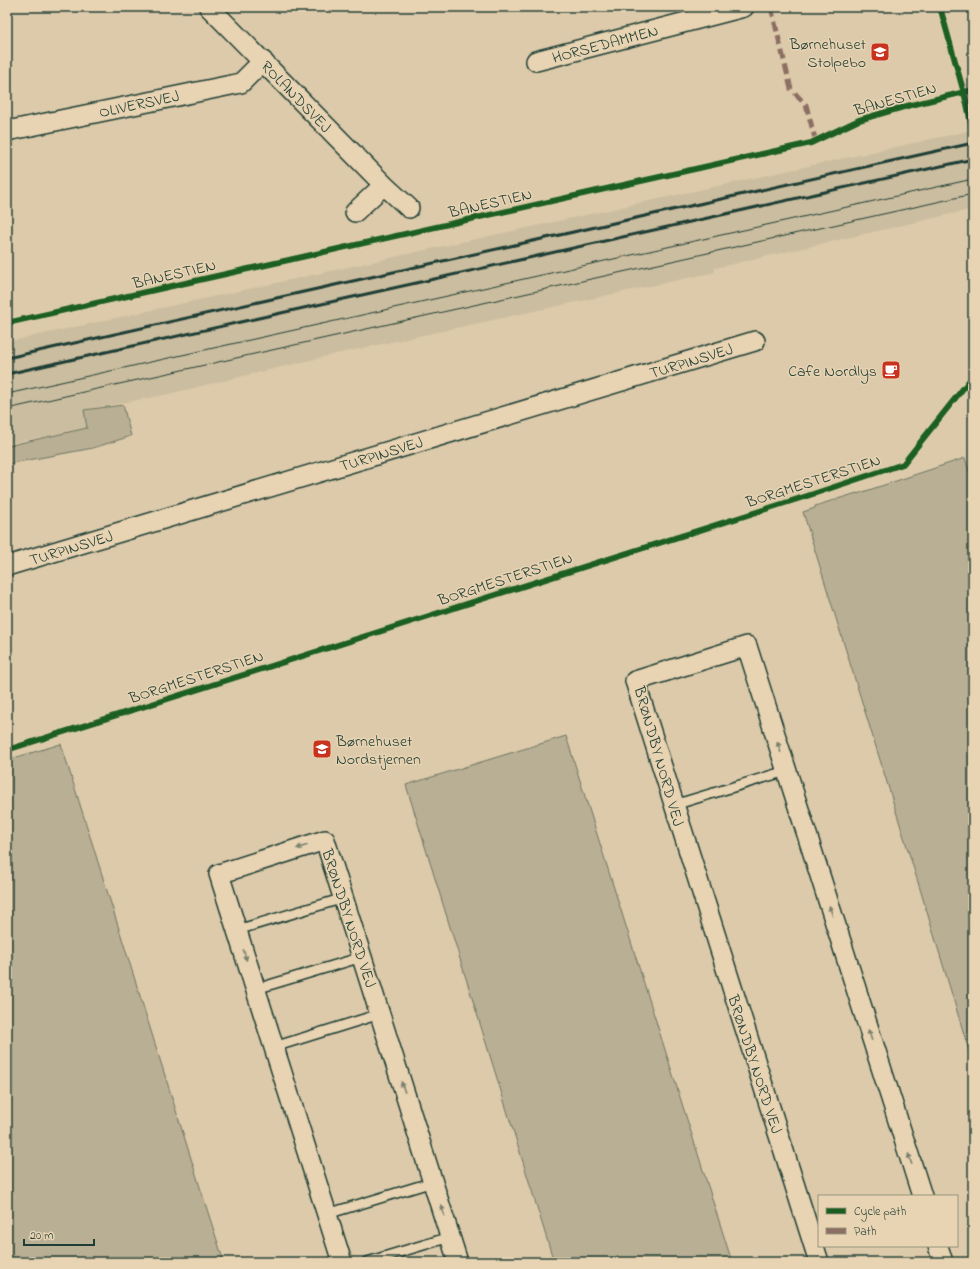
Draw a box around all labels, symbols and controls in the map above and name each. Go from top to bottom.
street label: HORSEDAMMEN [550,19,661,71]
place label: Børnehuset Stolpebo [789,33,867,75]
school or university icon: Børnehuset Stolpebo [869,41,891,63]
street label: ROLANDSVEJ [255,56,337,139]
street label: BANESTIEN [851,77,940,123]
street label: OLIVERSVEJ [97,85,182,125]
street label: BANESTIEN [445,183,534,225]
street label: BANESTIEN [129,254,218,296]
street label: TURPINSVEJ [647,338,736,386]
cafe icon: Cafe Nordlys [880,359,902,381]
place label: Cafe Nordlys [788,360,877,384]
street label: TURPINSVEJ [337,431,426,479]
street label: BORGMESTERSTIEN [742,449,884,515]
street label: TURPINSVEJ [27,525,116,573]
street label: BORGMESTERSTIEN [434,547,576,613]
street label: BORGMESTERSTIEN [125,645,267,711]
street label: BRØNDBY NORD VEJ [626,683,690,830]
place label: Børnehuset Nordstjernen [335,730,421,772]
school or university icon: Børnehuset Nordstjernen [311,738,333,760]
one-way arrow [776,741,782,753]
one-way arrow [296,844,308,850]
street label: BRØNDBY NORD VEJ [314,845,382,991]
one-way arrow [828,905,834,917]
one-way arrow [242,949,248,961]
street label: BRØNDBY NORD VEJ [720,991,788,1137]
one-way arrow [867,1029,873,1041]
one-way arrow [400,1081,406,1093]
one-way arrow [907,1153,913,1165]
legend [818,1195,958,1247]
text: Cycle path [854,1203,906,1222]
one-way arrow [439,1205,445,1217]
scale bar [24,1221,94,1247]
text: Path [854,1223,877,1241]
text: 20 m [30,1227,53,1245]

